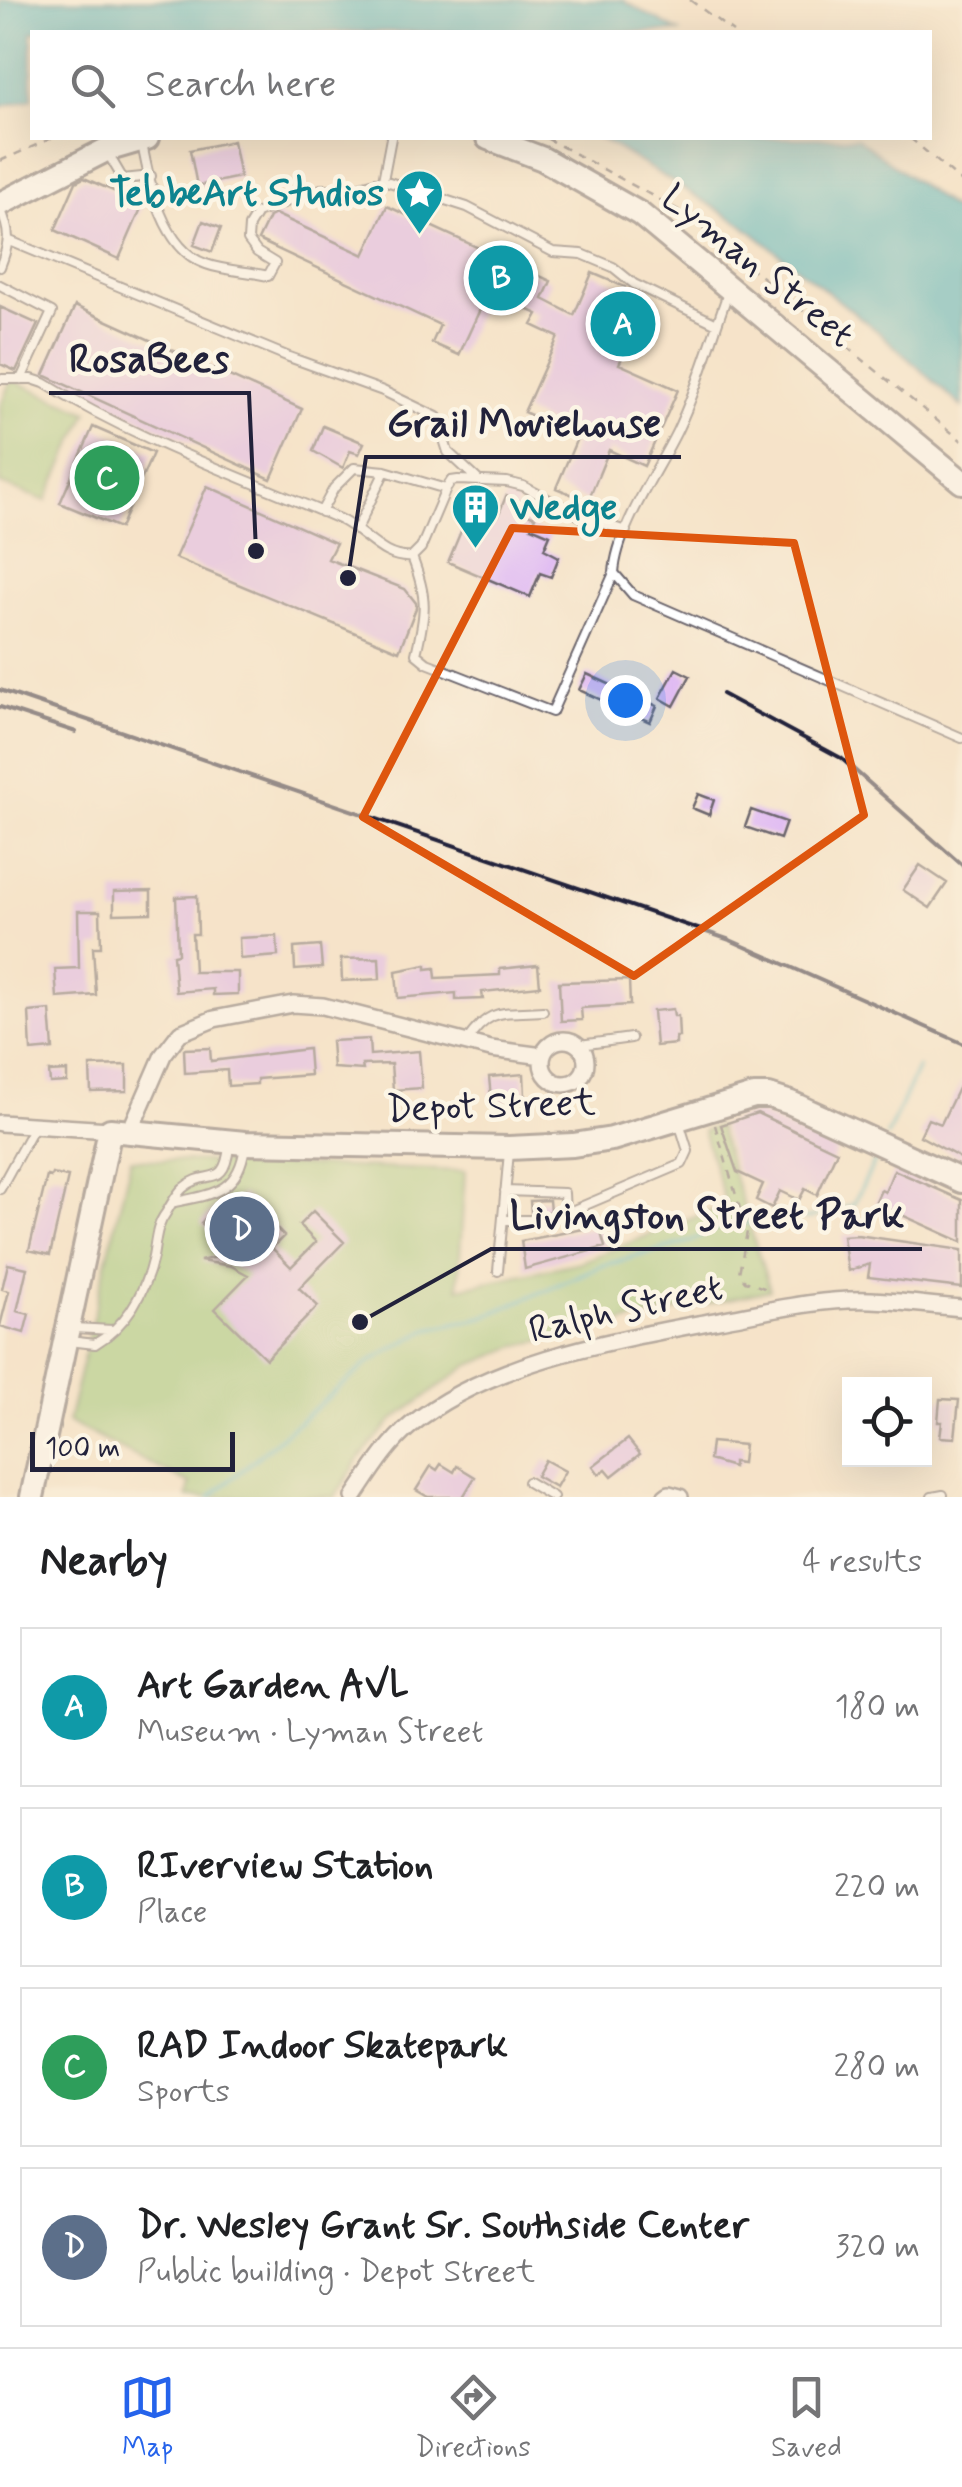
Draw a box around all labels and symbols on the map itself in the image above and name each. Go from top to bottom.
place icon: TebbeArt Studios [393,168,445,236]
place label: TebbeArt Studios [109,170,384,219]
street label: Lyman Street [650,174,864,360]
pin: B [468,240,534,316]
pin: A [590,286,656,362]
callout: RosaBees [49,323,249,393]
text: RosaBees [69,335,229,387]
callout: Grail Moviehouse [366,387,681,457]
text: Grail Moviehouse [387,399,661,451]
pin: C [74,440,140,516]
building icon: Wedge [449,482,501,550]
place label: Wedge [510,484,618,537]
your location [600,675,651,726]
street label: Depot Street [385,1079,597,1135]
callout: Livingston Street Park [491,1179,922,1249]
text: Livingston Street Park [510,1191,905,1244]
pin: D [210,1192,274,1266]
street label: Ralph Street [524,1264,728,1356]
scale bar [30,1427,235,1472]

